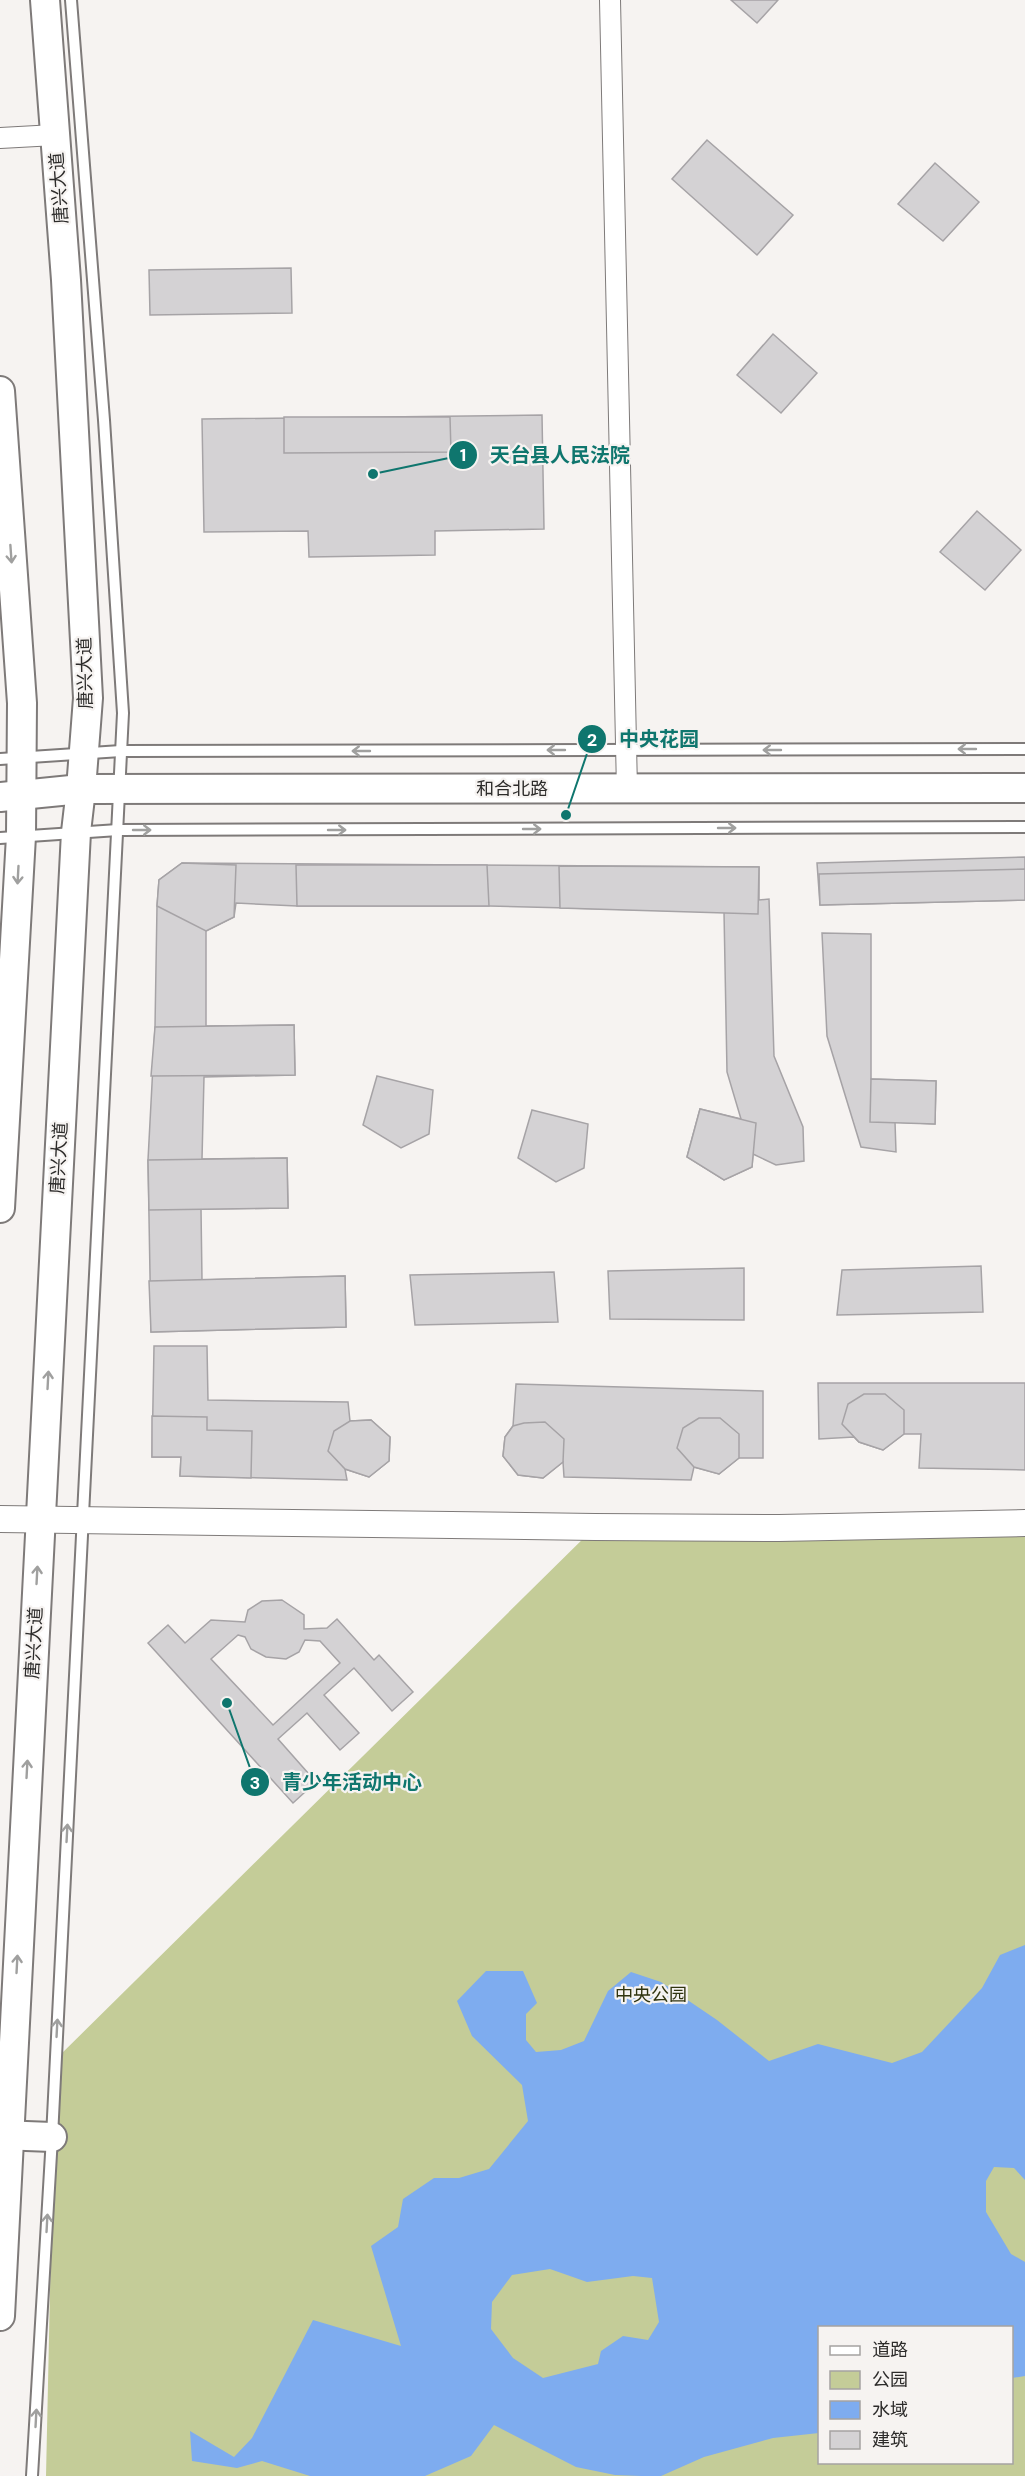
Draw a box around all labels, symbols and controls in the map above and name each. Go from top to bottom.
street label: 唐兴大道 [45,151,73,225]
callout: 天台县人民法院 [448,436,642,474]
text: 天台县人民法院 [490,442,630,468]
text: 1 [460,443,466,467]
one-way arrow [6,544,17,564]
street label: 唐兴大道 [72,637,98,709]
callout: 中央花园 [577,720,711,758]
text: 中央花园 [619,726,699,752]
text: 2 [587,728,597,752]
one-way arrow [957,743,977,755]
one-way arrow [546,744,566,756]
one-way arrow [762,744,782,756]
one-way arrow [351,745,371,757]
street label: 和合北路 [476,777,548,801]
one-way arrow [522,823,542,835]
one-way arrow [717,823,737,834]
one-way arrow [132,824,152,836]
one-way arrow [327,824,347,836]
one-way arrow [13,864,24,884]
street label: 唐兴大道 [45,1121,73,1195]
one-way arrow [42,1370,53,1390]
one-way arrow [32,1565,43,1585]
street label: 唐兴大道 [20,1606,48,1680]
one-way arrow [22,1760,33,1780]
callout: 青少年活动中心 [240,1763,434,1801]
text: 青少年活动中心 [282,1769,422,1795]
text: 3 [250,1771,260,1795]
one-way arrow [61,1824,72,1844]
one-way arrow [11,1955,22,1975]
park label: 中央公园 [615,1983,687,2007]
one-way arrow [51,2019,62,2039]
one-way arrow [42,2213,53,2233]
legend [818,2326,1013,2464]
text: 道路 [872,2338,908,2362]
text: 公园 [872,2368,908,2392]
text: 水域 [872,2398,908,2422]
one-way arrow [30,2408,41,2428]
text: 建筑 [872,2428,908,2452]

